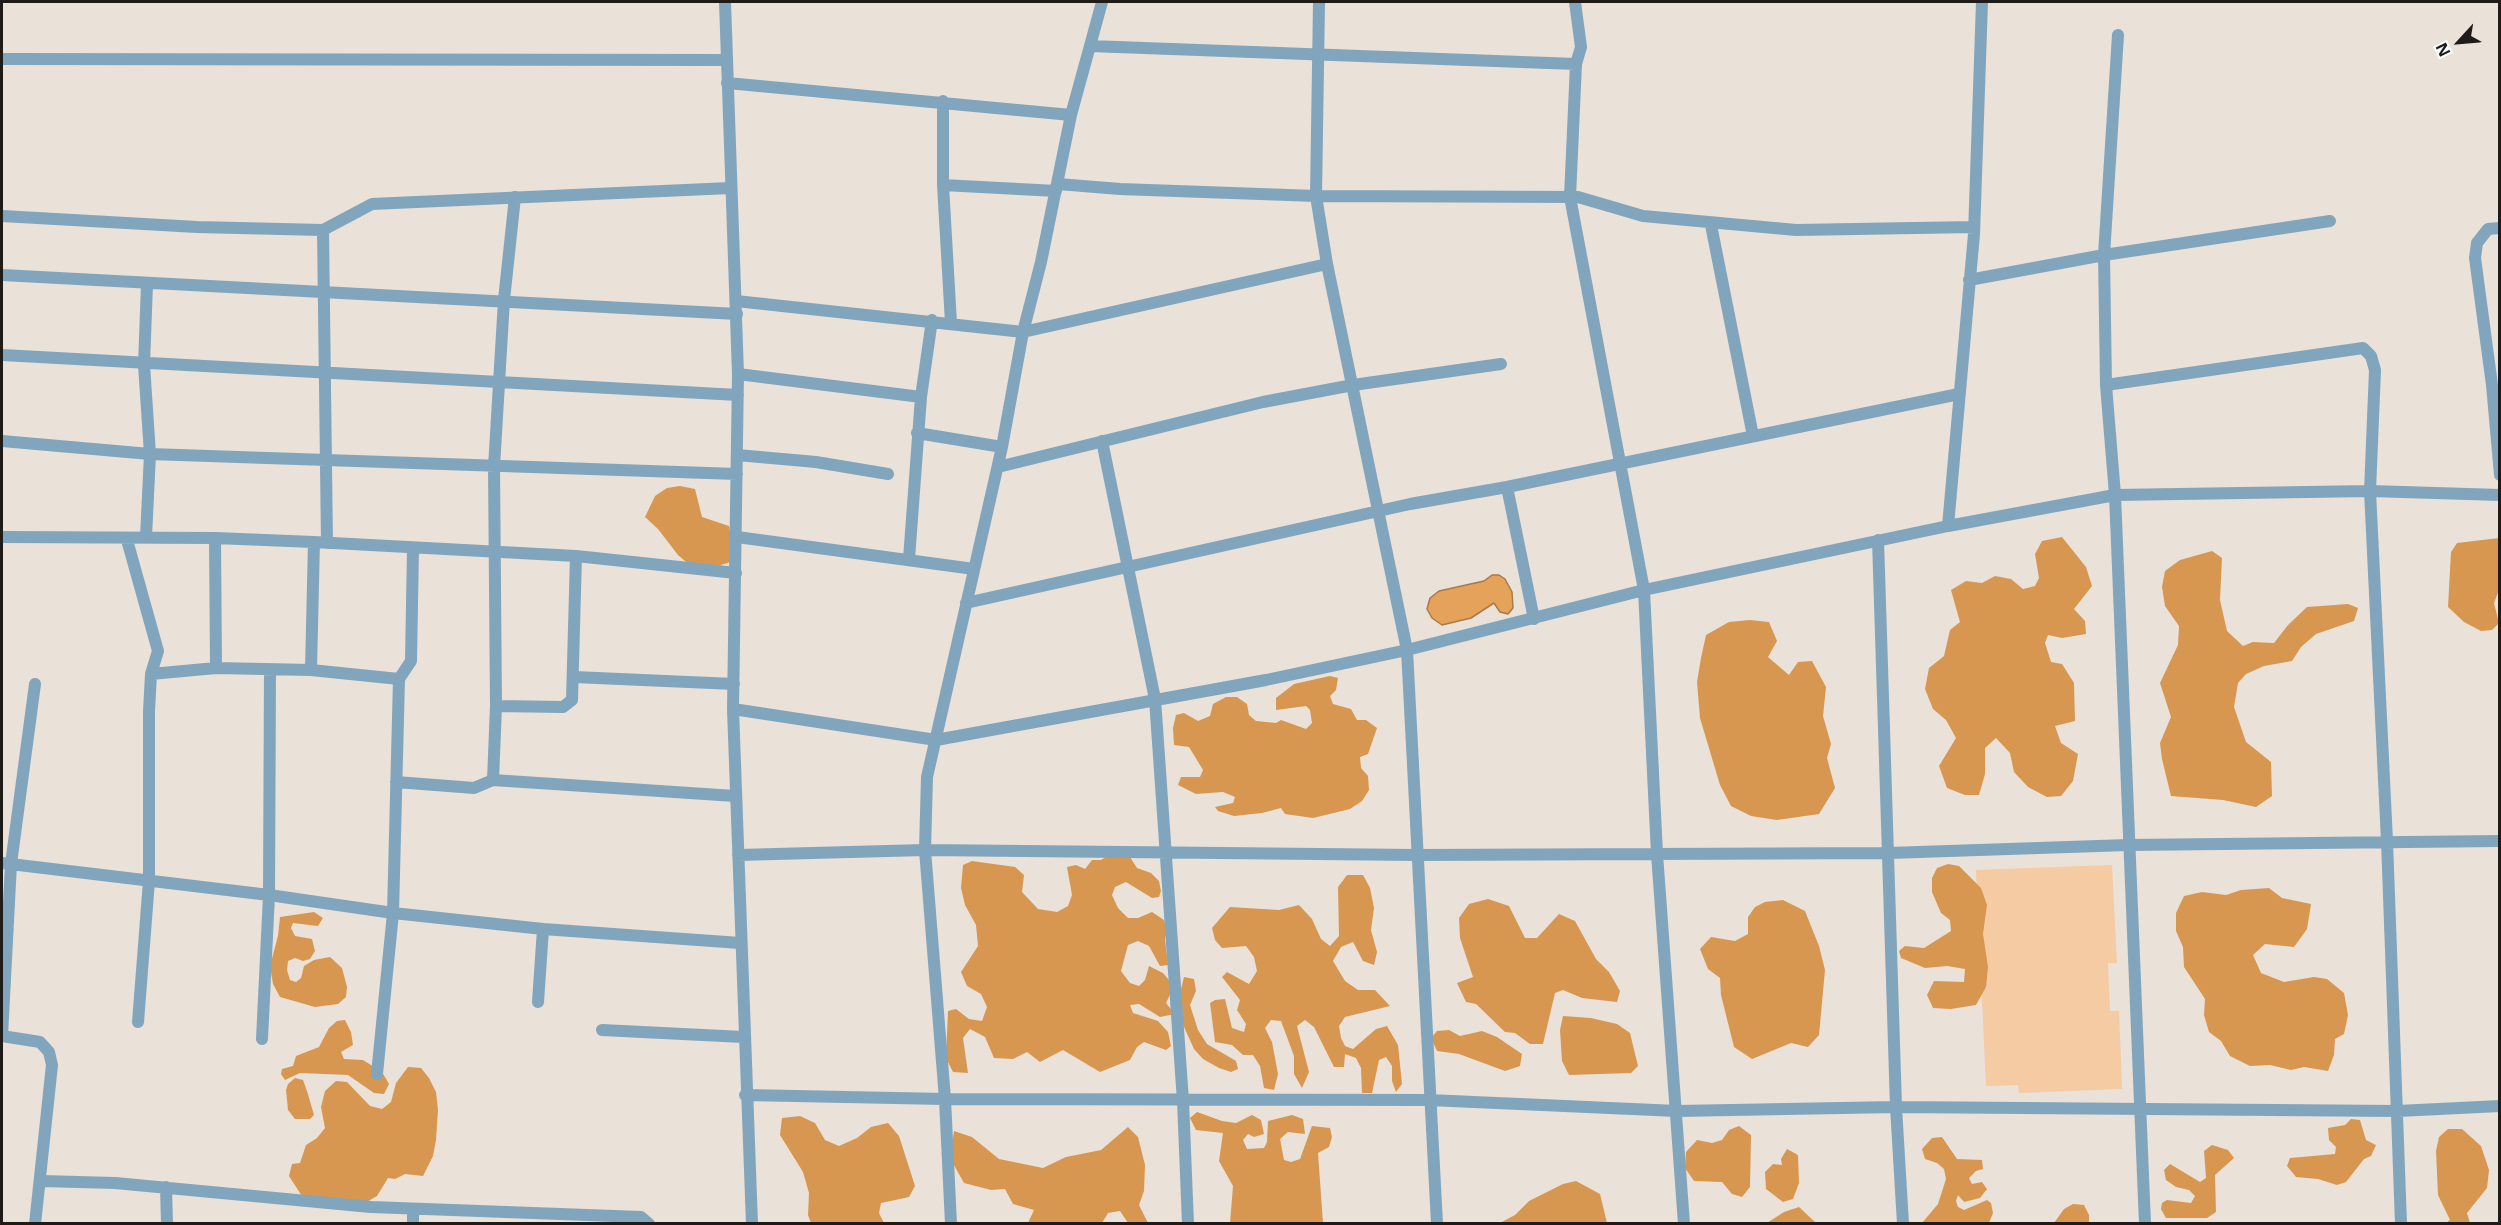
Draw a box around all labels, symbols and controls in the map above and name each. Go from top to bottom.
north arrow [2429,12,2489,72]
text: N [2430,39,2456,61]

